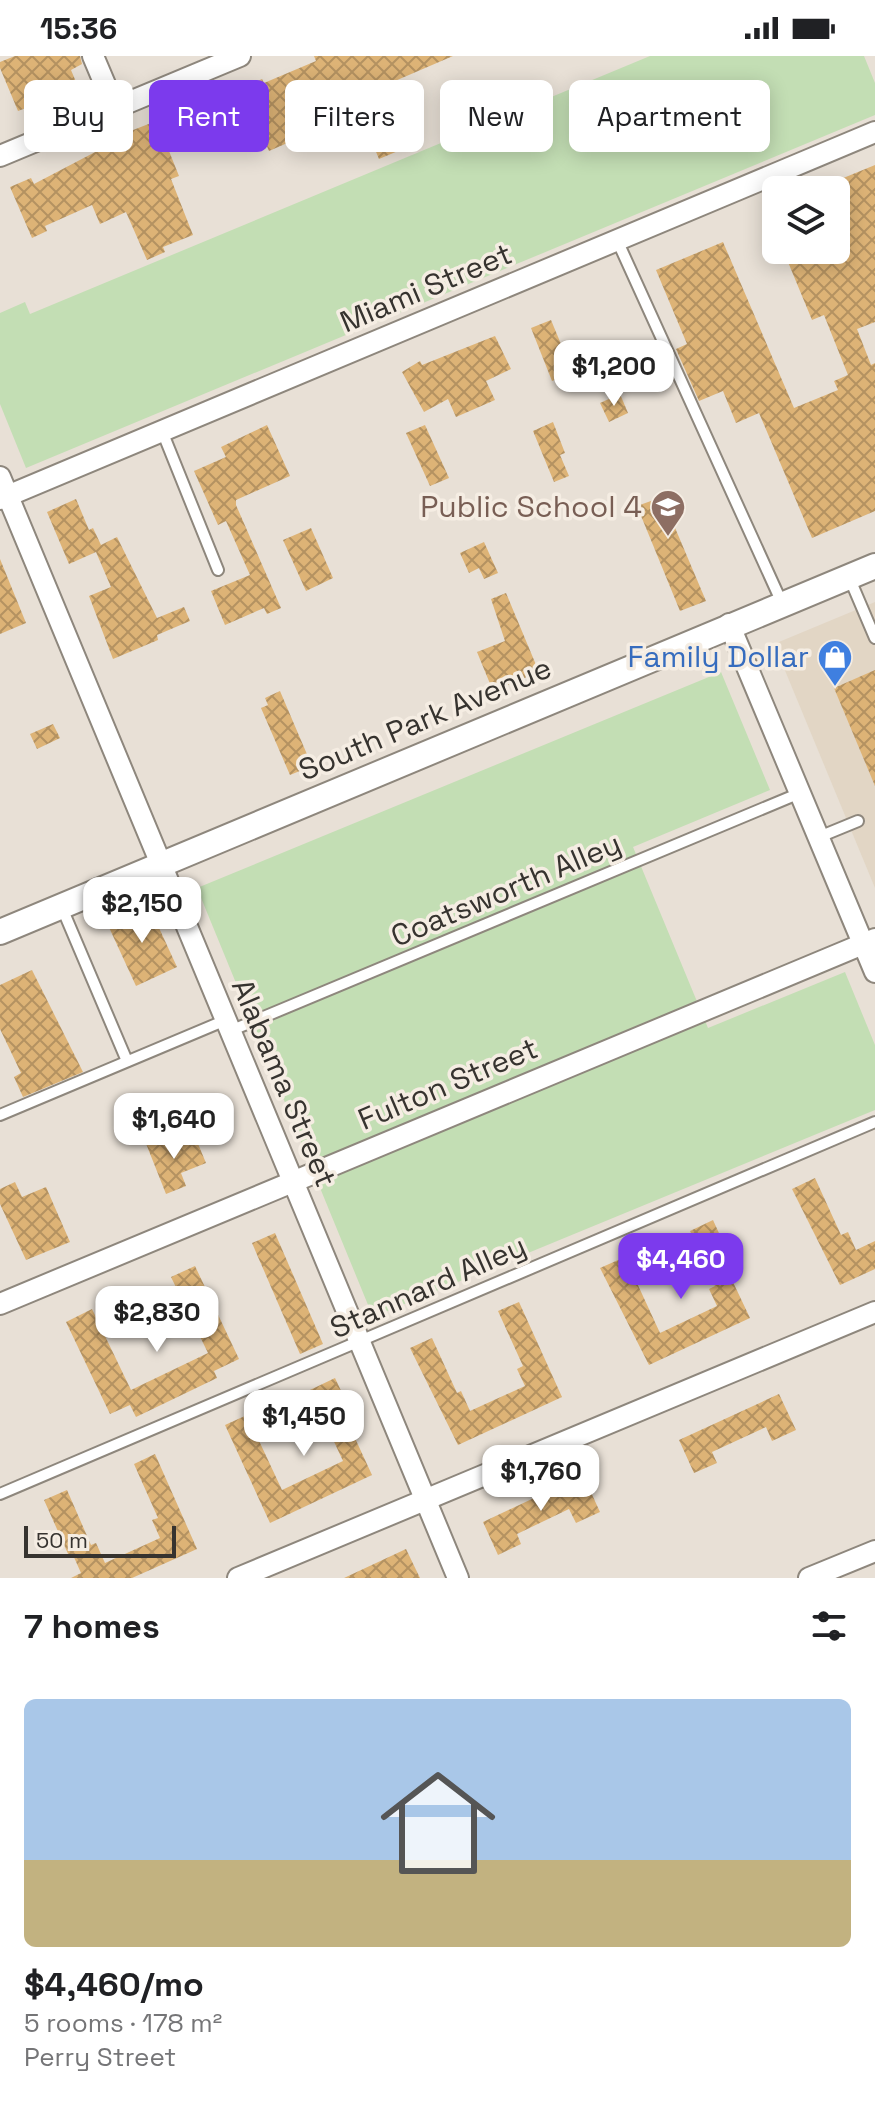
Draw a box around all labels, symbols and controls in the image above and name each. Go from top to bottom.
text: 15:36 [40,9,117,48]
chip: Buy [24,80,133,152]
chip: Rent [149,80,269,152]
chip: Filters [285,80,424,152]
chip: New [440,80,553,152]
chip: Apartment [569,80,770,152]
map controls [762,176,850,264]
button: layers [762,176,850,264]
street label: Miami Street [334,234,518,341]
pin: $1,200 [549,340,679,408]
text: $1,200 [572,349,656,383]
place label: Public School 4 [420,487,642,526]
school or university icon: Public School 4 [649,488,687,538]
place label: Family Dollar [628,637,809,676]
shop icon: Family Dollar [816,638,854,688]
street label: South Park Avenue [293,648,557,789]
street label: Coatsworth Alley [385,823,627,956]
pin: $2,150 [77,877,207,945]
text: $2,150 [101,886,183,920]
street label: Alabama Street [223,973,346,1193]
street label: Fulton Street [352,1028,544,1139]
pin: $1,640 [109,1093,239,1161]
text: $1,640 [132,1102,216,1136]
street label: Stannard Alley [324,1226,532,1347]
pin: $4,460 [616,1233,746,1301]
text: $4,460 [636,1242,726,1276]
pin: $2,830 [92,1286,222,1354]
text: $2,830 [113,1295,201,1329]
pin: $1,450 [239,1390,369,1458]
text: $1,450 [262,1399,346,1433]
pin: $1,760 [476,1445,606,1513]
text: $1,760 [500,1454,582,1488]
scale bar [24,1522,176,1558]
text: 50 m [36,1526,88,1554]
icon: filters [807,1604,851,1648]
text: 7 homes [24,1605,160,1648]
icon: home [366,1751,510,1895]
text: $4,460/mo [24,1963,204,2006]
text: 5 rooms · 178 m² [24,2006,222,2040]
text: Perry Street [24,2040,176,2074]

